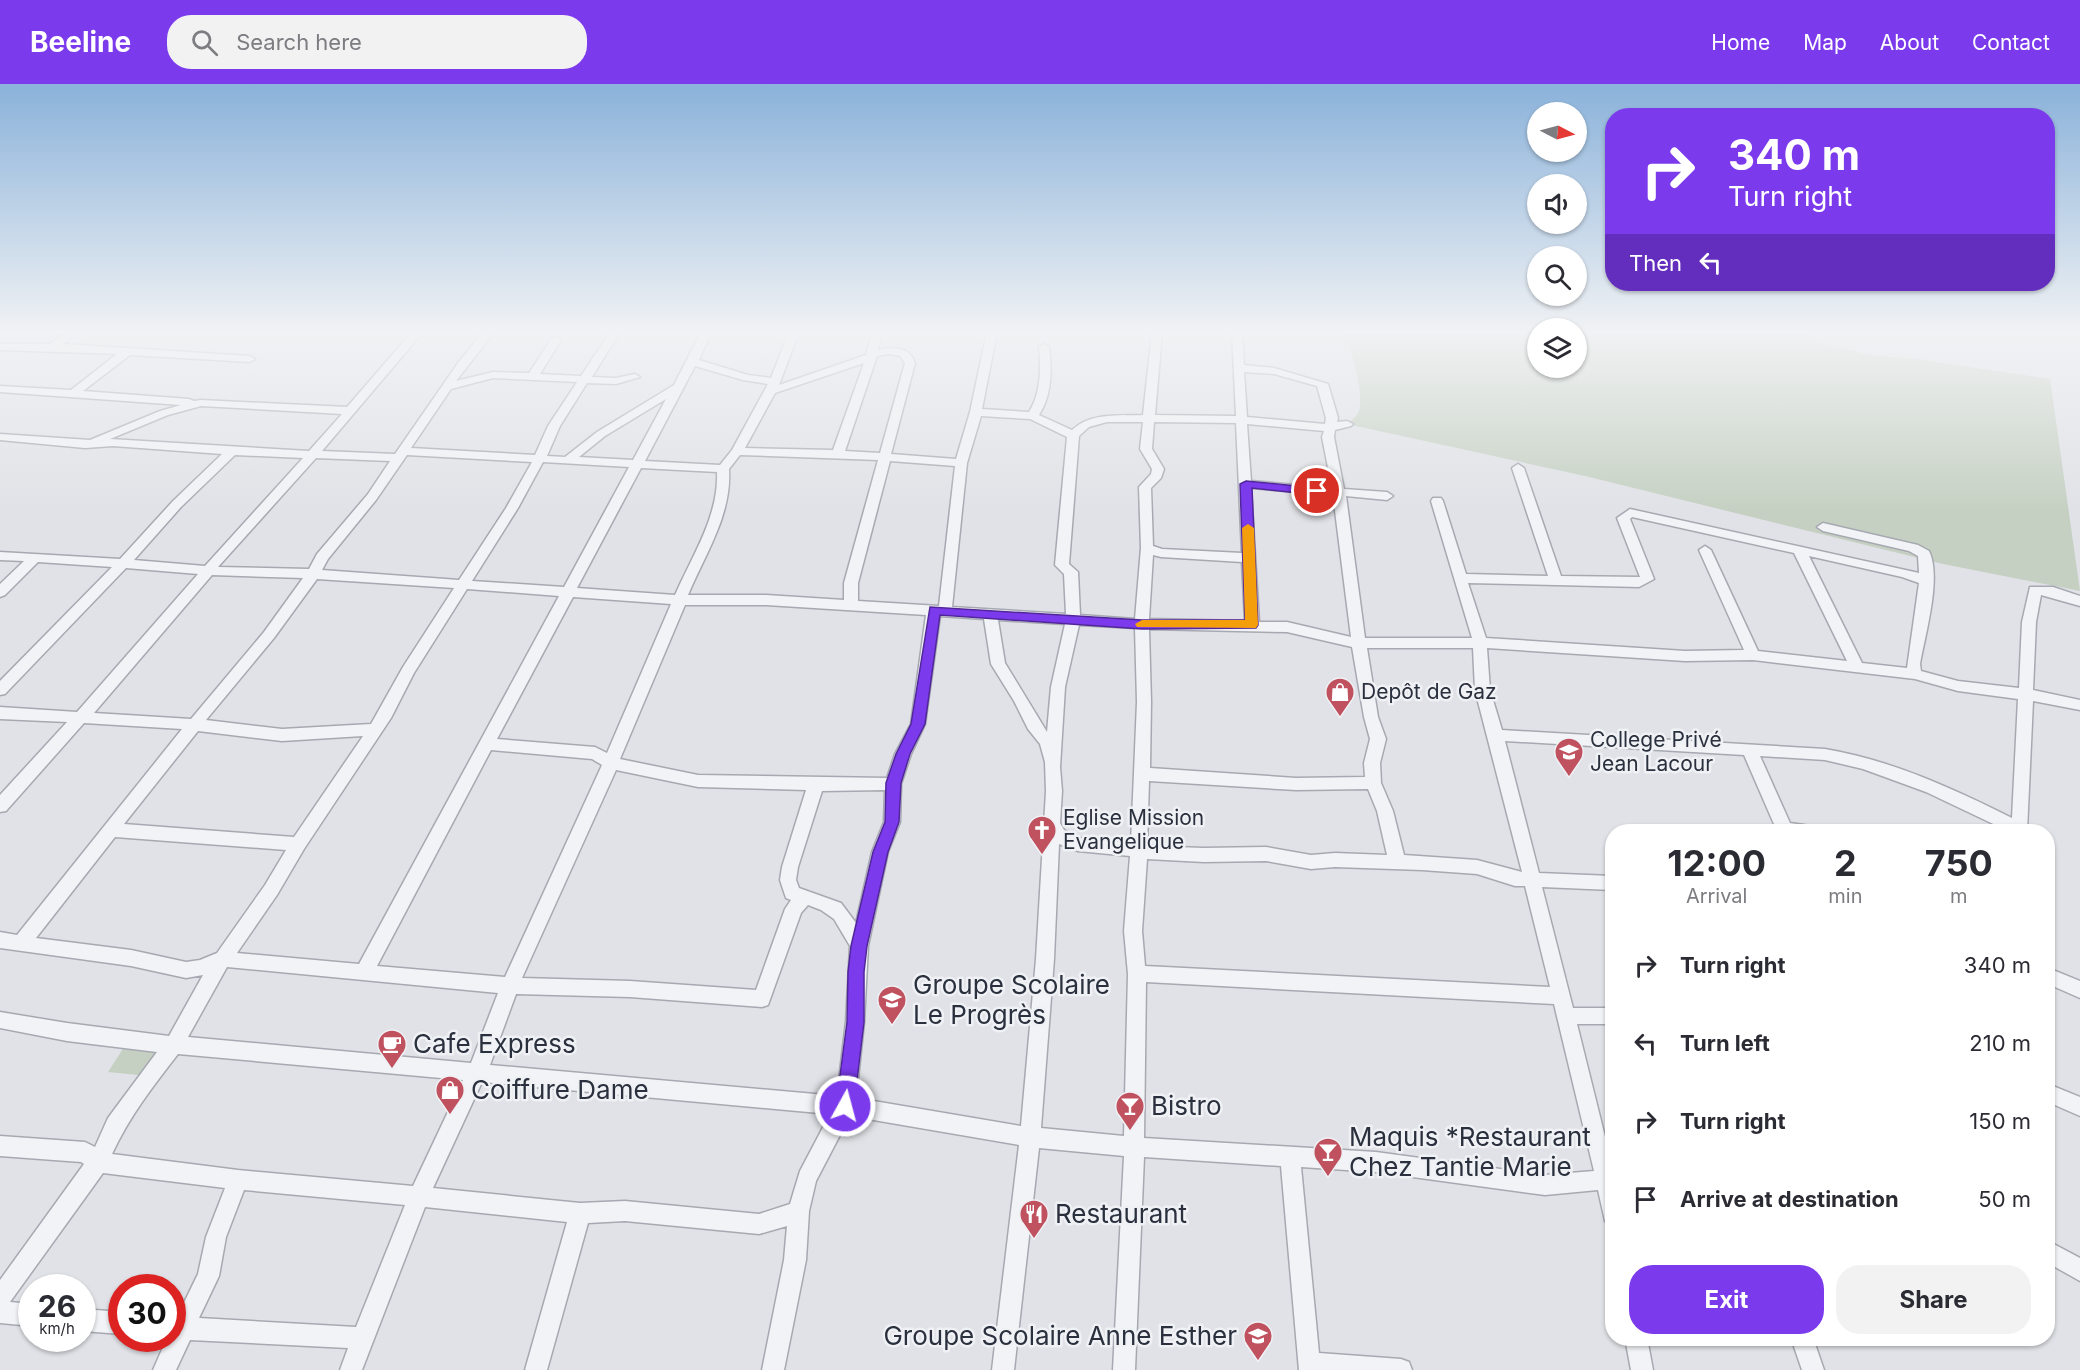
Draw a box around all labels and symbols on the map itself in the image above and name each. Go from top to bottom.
north arrow [1527,102,1587,162]
pin [1291,465,1342,516]
shop icon: Depôt de Gaz [1324,676,1356,718]
place label: Depôt de Gaz [1361,679,1497,704]
place label: College Privé Jean Lacour [1590,727,1722,776]
school or university icon: College Privé Jean Lacour [1553,736,1585,778]
place label: Eglise Mission Evangelique [1063,805,1204,854]
church icon: Eglise Mission Evangelique [1026,814,1058,856]
place label: Groupe Scolaire Le Progrès [913,969,1110,1030]
school or university icon: Groupe Scolaire Le Progrès [876,984,908,1026]
cafe icon: Cafe Express [376,1028,408,1070]
place label: Cafe Express [413,1028,576,1059]
shop icon: Coiffure Dame [434,1074,466,1116]
place label: Coiffure Dame [471,1074,649,1105]
position arrow [813,1074,877,1138]
bar icon: Bistro [1114,1090,1146,1132]
place label: Bistro [1151,1090,1221,1121]
place label: Maquis *Restaurant Chez Tantie Marie [1349,1121,1591,1182]
bar icon: Maquis *Restaurant Chez Tantie Marie [1312,1136,1344,1178]
restaurant icon: Restaurant [1018,1198,1050,1240]
place label: Restaurant [1055,1198,1187,1229]
speed limit sign: 30 [108,1274,186,1352]
place label: Groupe Scolaire Anne Esther [883,1320,1237,1351]
school or university icon: Groupe Scolaire Anne Esther [1242,1320,1274,1362]

